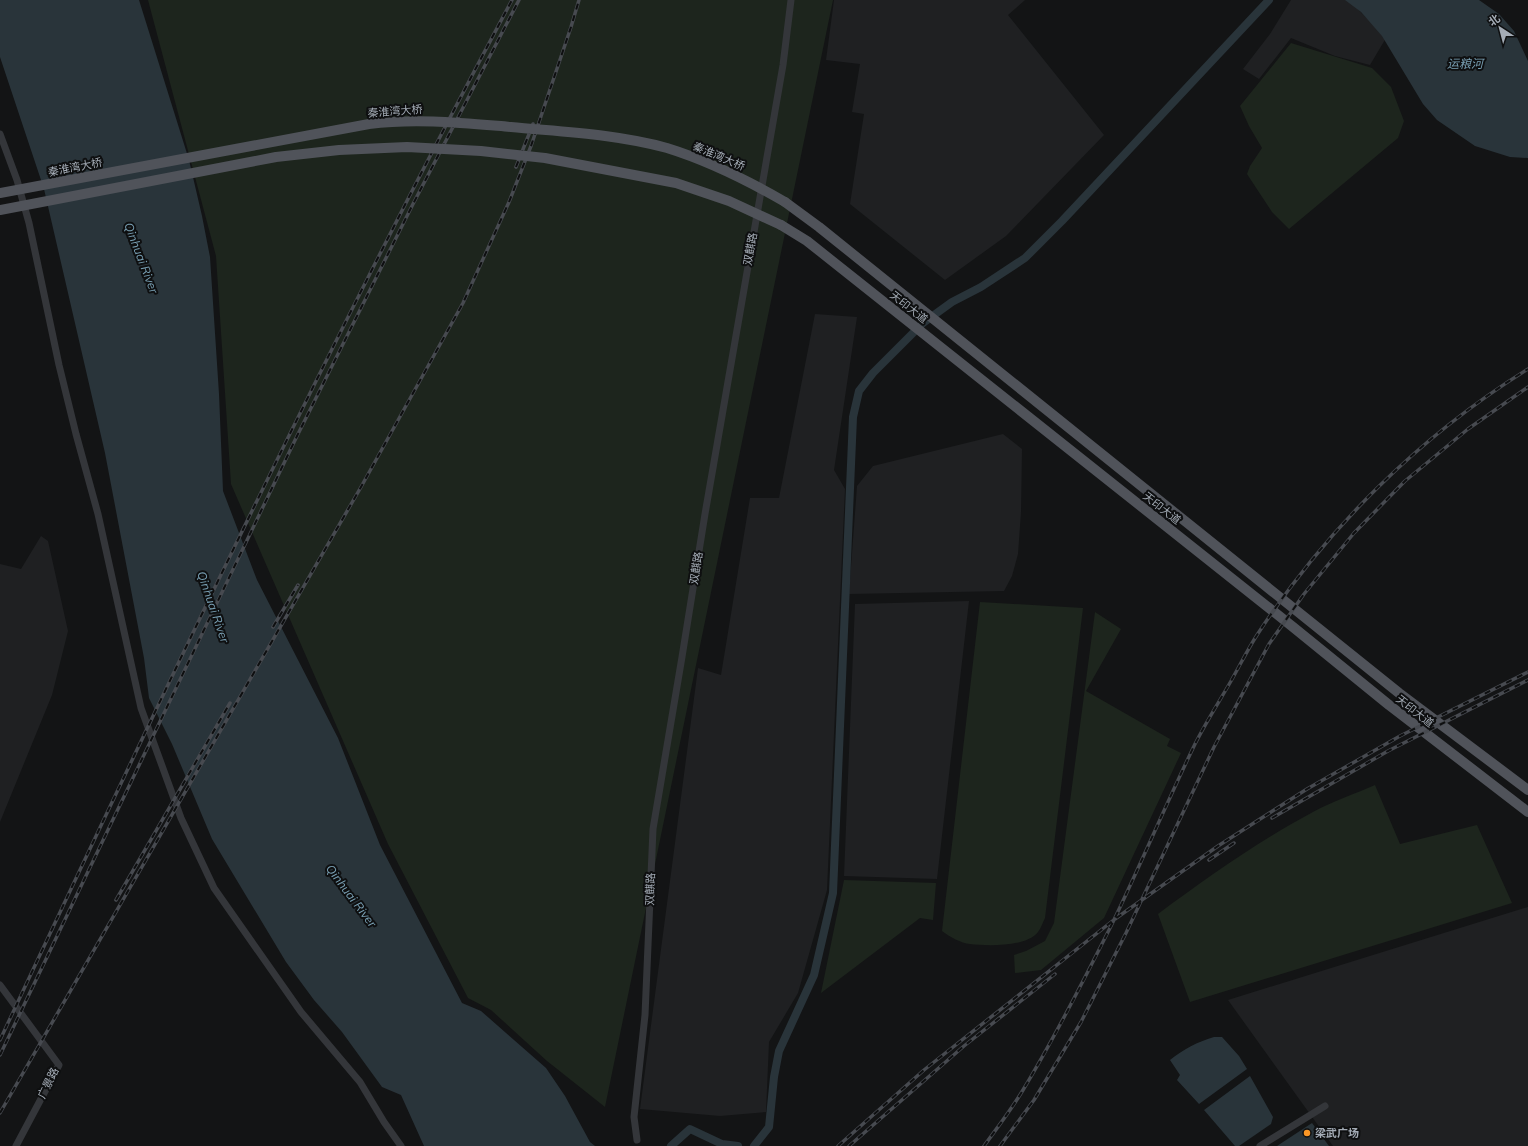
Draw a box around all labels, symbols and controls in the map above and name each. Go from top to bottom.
north arrow [1480,8,1520,48]
text: 北 [1486,11,1503,29]
water label: 运粮河 [1447,56,1485,71]
street label: 秦淮湾大桥 [367,102,423,120]
street label: 秦淮湾大桥 [691,139,747,173]
street label: 秦淮湾大桥 [47,155,103,179]
water label: Qinhuai River [121,220,162,296]
street label: 双麒路 [740,232,760,266]
street label: 天印大道 [887,288,931,326]
street label: 天印大道 [1140,489,1184,527]
street label: 双麒路 [687,551,705,585]
water label: Qinhuai River [194,569,233,645]
street label: 天印大道 [1393,692,1437,730]
water label: Qinhuai River [323,861,380,931]
street label: 双麒路 [642,872,658,906]
street label: 广景路 [34,1065,62,1101]
place label: 梁武广场 [1315,1126,1359,1140]
marker: 梁武广场 [1302,1128,1312,1138]

